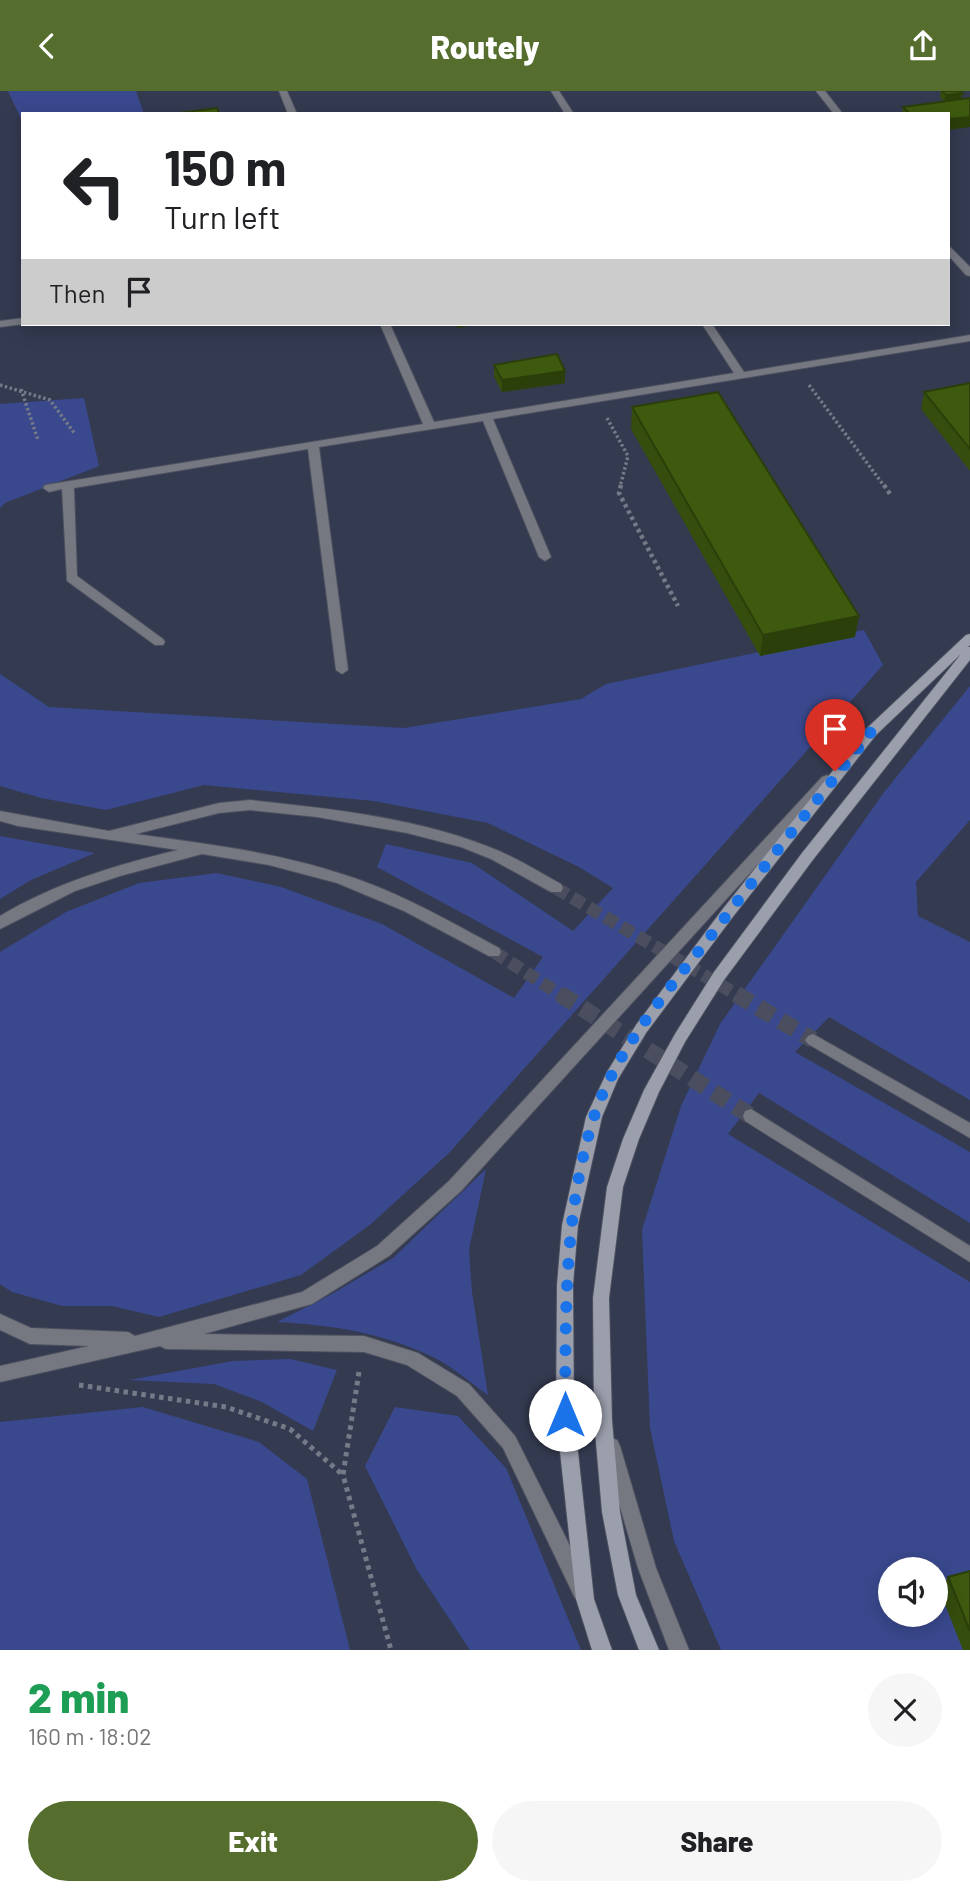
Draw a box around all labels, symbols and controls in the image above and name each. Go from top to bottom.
icon: back [28,27,66,65]
text: Routely [430,27,540,65]
icon: share [904,27,942,65]
text: 150 m [164,137,286,196]
icon: left [49,140,140,231]
text: Turn left [164,197,281,235]
icon: arrive [120,273,158,311]
text: Then [49,277,106,308]
pin [805,699,865,771]
icon: arrive [816,710,854,748]
position arrow [528,1378,602,1452]
map controls [878,1557,948,1627]
button: sound [878,1557,948,1627]
text: 2 min [28,1671,129,1721]
button: close [868,1673,942,1747]
text: 160 m · 18:02 [28,1722,152,1750]
button: Exit [28,1801,478,1881]
button: Share [492,1801,942,1881]

